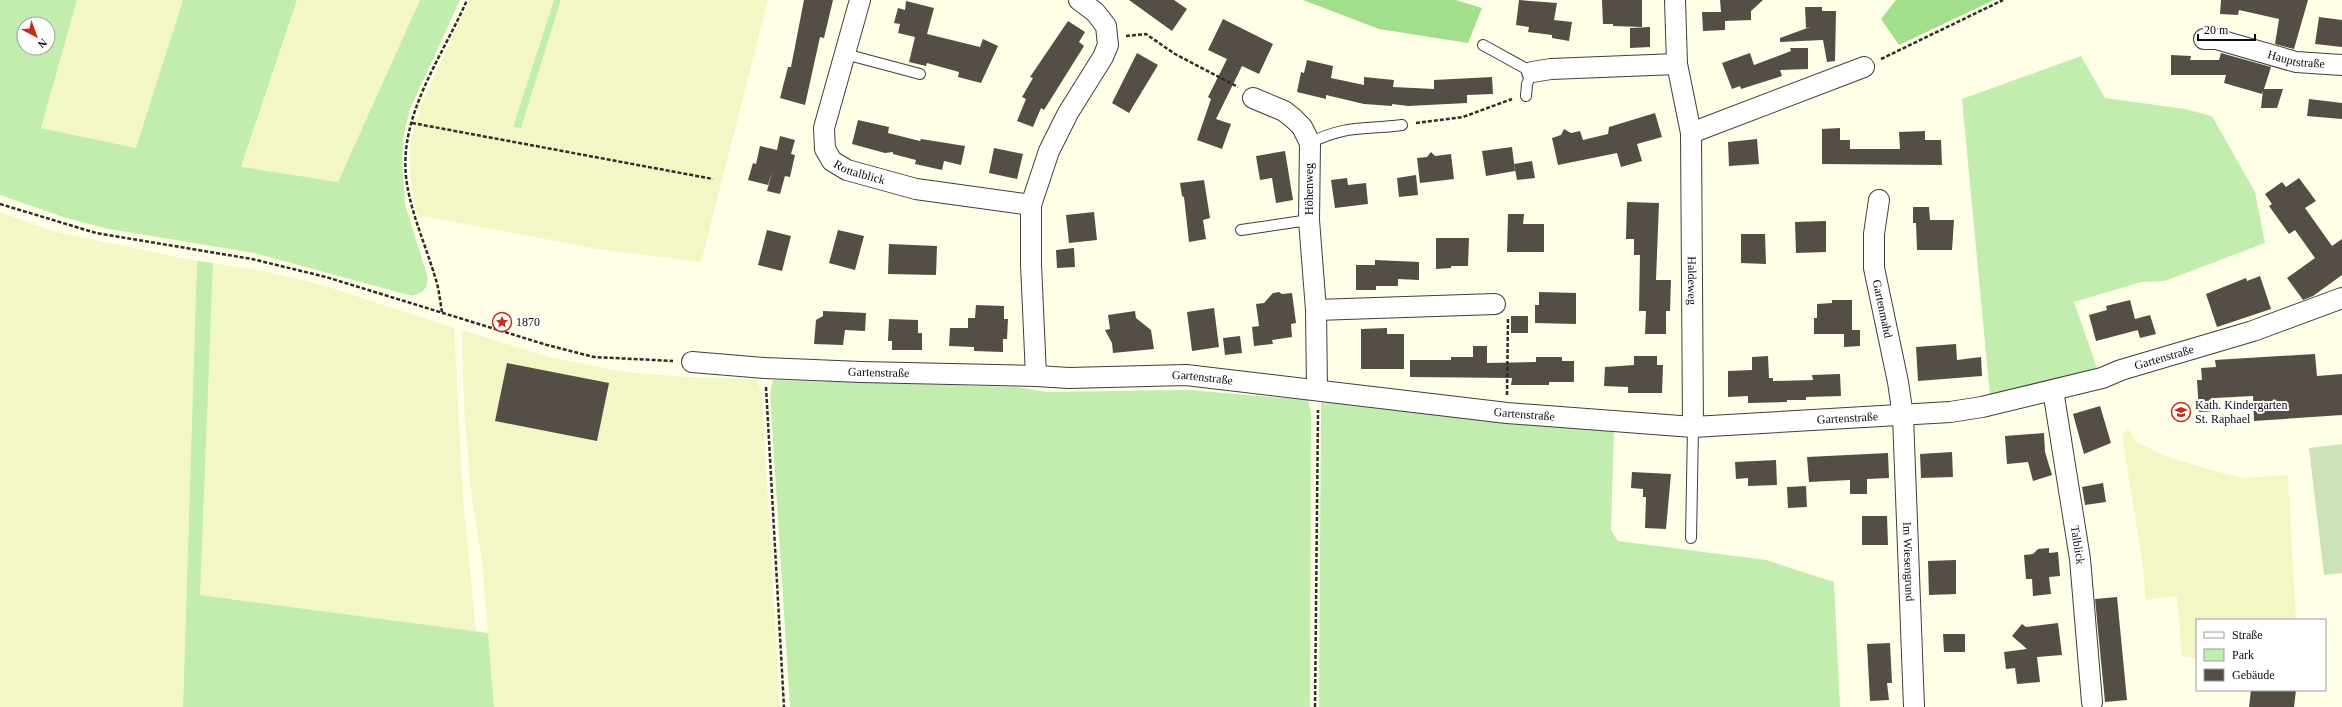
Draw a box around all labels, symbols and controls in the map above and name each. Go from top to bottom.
north arrow [16,16,56,56]
scale bar [2198,16,2255,42]
text: 20 m [2204,23,2229,37]
text: N [36,36,49,51]
street label: Hauptstraße [2266,47,2325,71]
street label: Rottalblick [831,157,887,187]
street label: Höhenweg [1302,163,1316,215]
street label: Haldeweg [1685,256,1699,305]
street label: Gartenmahd [1870,278,1896,339]
place icon: 1870 [491,311,513,333]
place label: 1870 [516,315,540,329]
street label: Gartenstraße [2133,342,2195,373]
street label: Gartenstraße [848,364,909,380]
street label: Gartenstraße [1172,368,1234,388]
place label: Kath. Kindergarten St. Raphael [2195,398,2287,426]
school or university icon: Kath. Kindergarten St. Raphael [2170,401,2192,423]
street label: Gartenstraße [1493,404,1555,424]
street label: Gartenstraße [1816,409,1879,427]
street label: Im Wiesengrund [1900,522,1917,602]
street label: Talblick [2068,525,2087,565]
legend [2196,619,2326,691]
text: Straße [2232,628,2263,642]
text: Park [2232,648,2254,662]
text: Gebäude [2232,668,2275,682]

